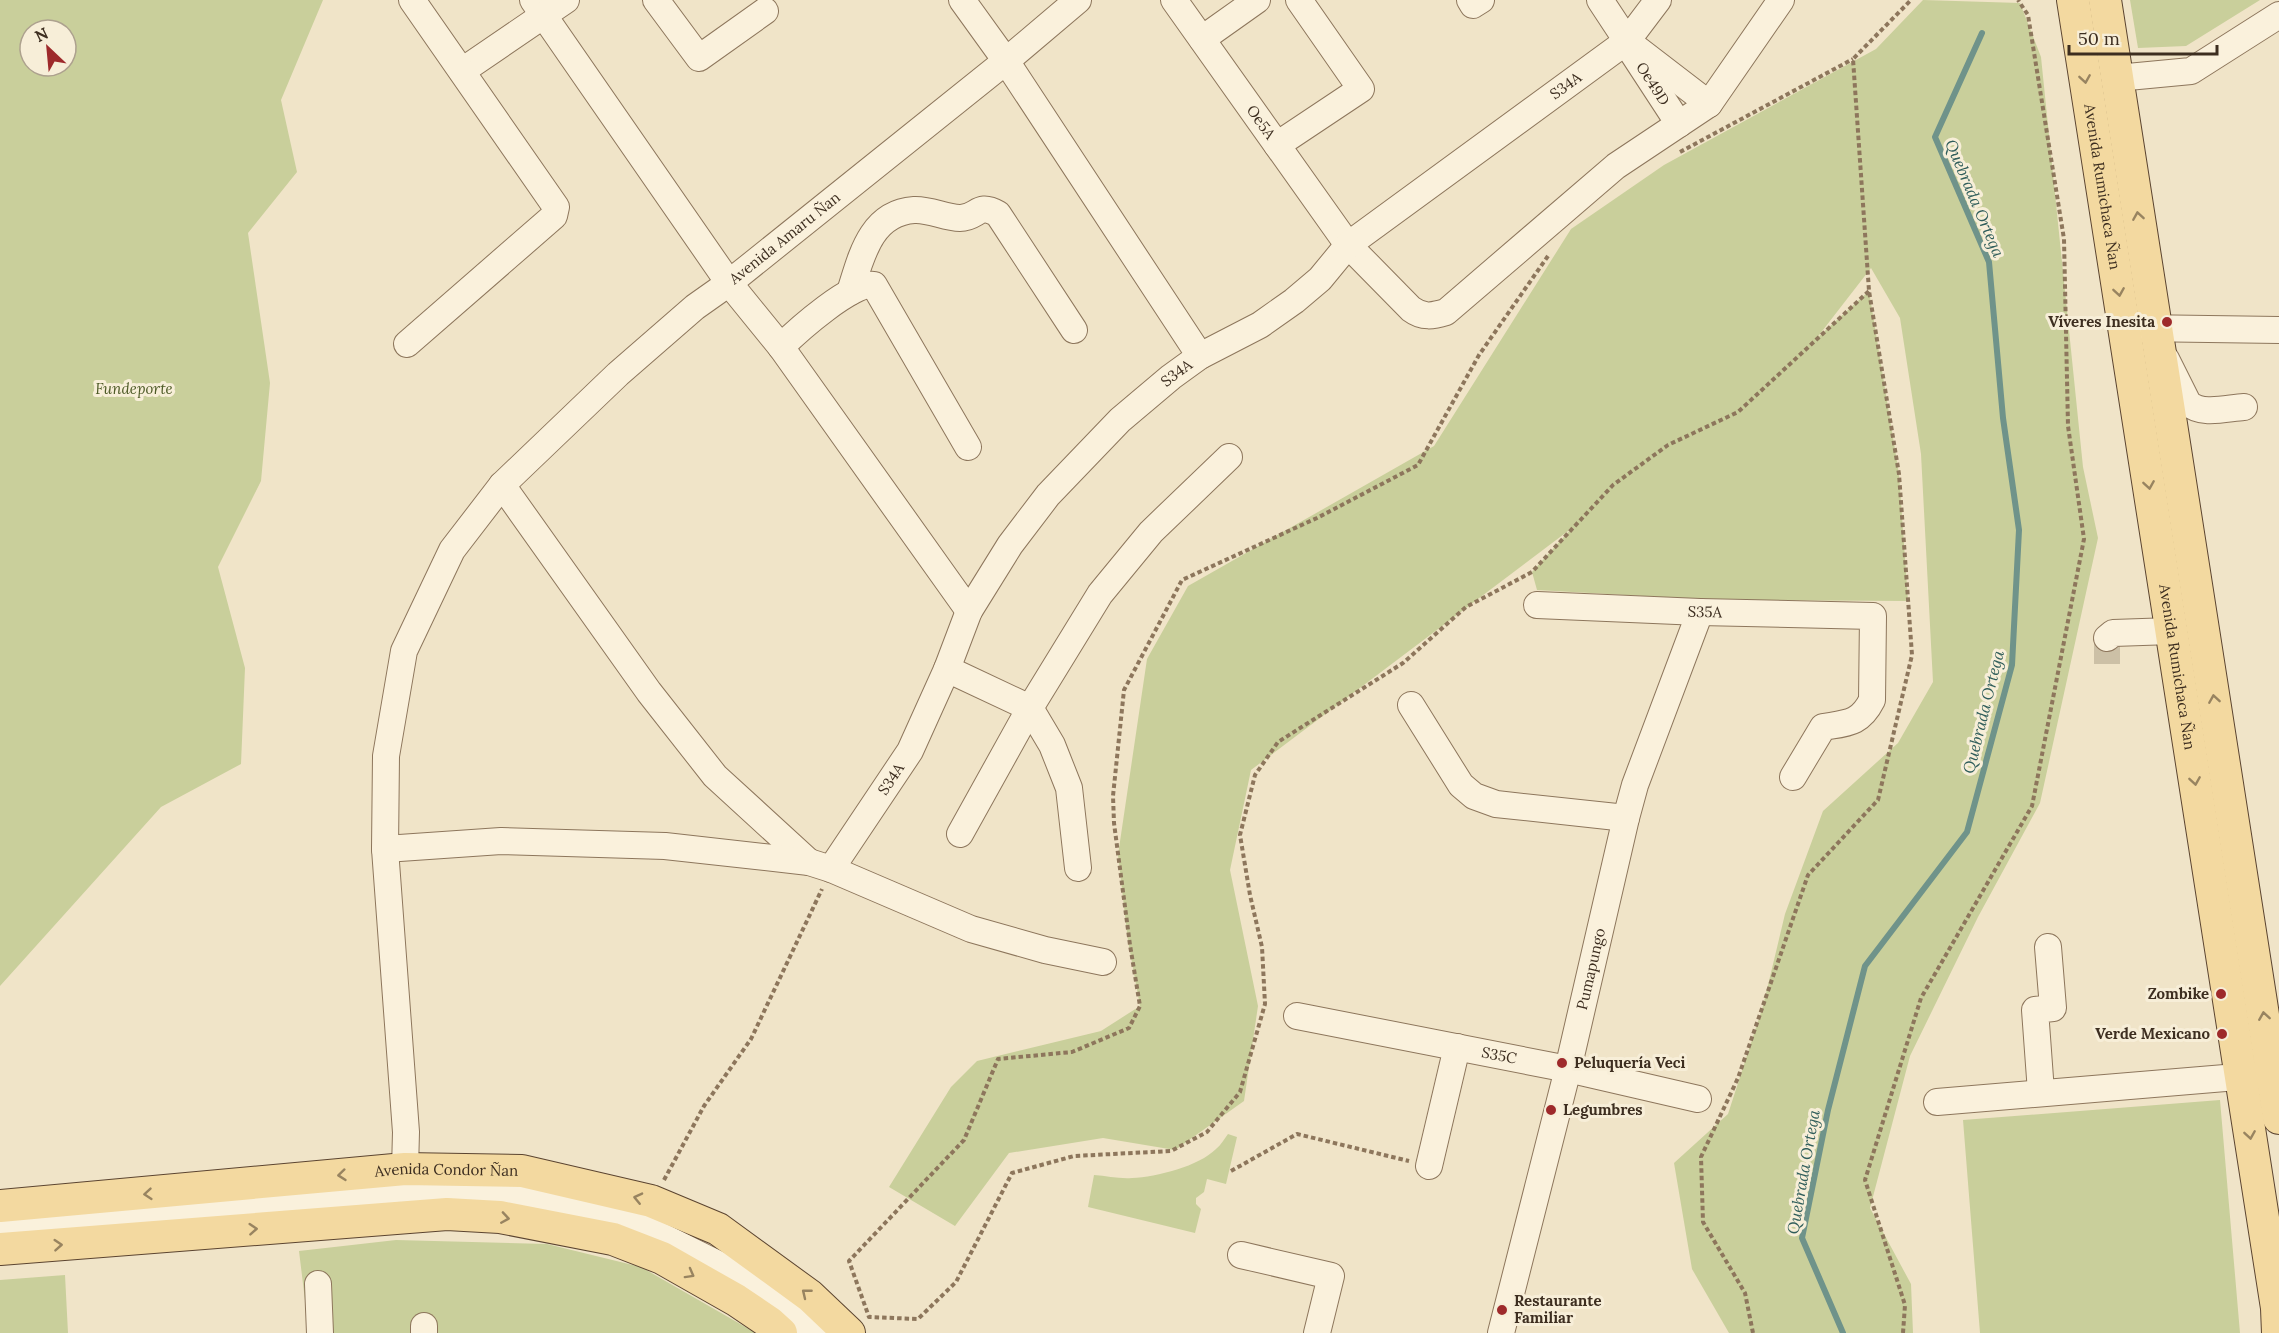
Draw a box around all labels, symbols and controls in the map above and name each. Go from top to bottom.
north arrow [18,18,78,78]
scale bar [2069,18,2218,56]
text: N [31,23,51,46]
text: 50 m [2078,27,2120,50]
street label: Oe49D [1632,58,1674,109]
street label: S34A [1546,67,1585,103]
one-way arrow [2079,74,2091,83]
street label: Oe5A [1243,101,1280,143]
street label: Avenida Rumichaca Ñan [2080,102,2125,271]
water label: Quebrada Ortega [1941,136,2009,260]
street label: Avenida Amaru Ñan [724,188,844,289]
one-way arrow [2133,211,2145,220]
one-way arrow [2112,287,2124,297]
place label: Víveres Inesita [2048,312,2155,331]
marker: Víveres Inesita [2160,315,2174,329]
street label: S34A [1157,354,1196,391]
park label: Fundeporte [95,379,173,398]
one-way arrow [2142,480,2154,489]
street label: Avenida Rumichaca Ñan [2155,582,2200,751]
street label: S35A [1687,601,1723,622]
water label: Quebrada Ortega [1958,648,2008,776]
one-way arrow [2208,694,2221,704]
street label: S34A [873,759,908,799]
one-way arrow [2189,776,2201,786]
street label: Pumapungo [1572,926,1609,1012]
place label: Zombike [2148,984,2209,1003]
marker: Zombike [2214,987,2228,1001]
one-way arrow [2258,1011,2271,1021]
place label: Verde Mexicano [2095,1024,2210,1043]
marker: Verde Mexicano [2215,1027,2229,1041]
street label: S35C [1480,1042,1519,1068]
place label: Peluquería Veci [1574,1053,1685,1072]
marker: Peluquería Veci [1555,1056,1569,1070]
place label: Legumbres [1563,1100,1643,1119]
marker: Legumbres [1544,1103,1558,1117]
water label: Quebrada Ortega [1782,1108,1824,1236]
one-way arrow [2244,1130,2256,1139]
street label: Avenida Condor Ñan [373,1159,518,1181]
one-way arrow [337,1168,346,1181]
one-way arrow [143,1187,152,1200]
one-way arrow [634,1193,644,1206]
one-way arrow [500,1212,510,1224]
one-way arrow [248,1223,257,1236]
one-way arrow [54,1238,63,1251]
one-way arrow [684,1267,694,1278]
one-way arrow [802,1290,813,1301]
place label: Restaurante Familiar [1514,1291,1601,1327]
marker: Restaurante Familiar [1495,1303,1509,1317]

